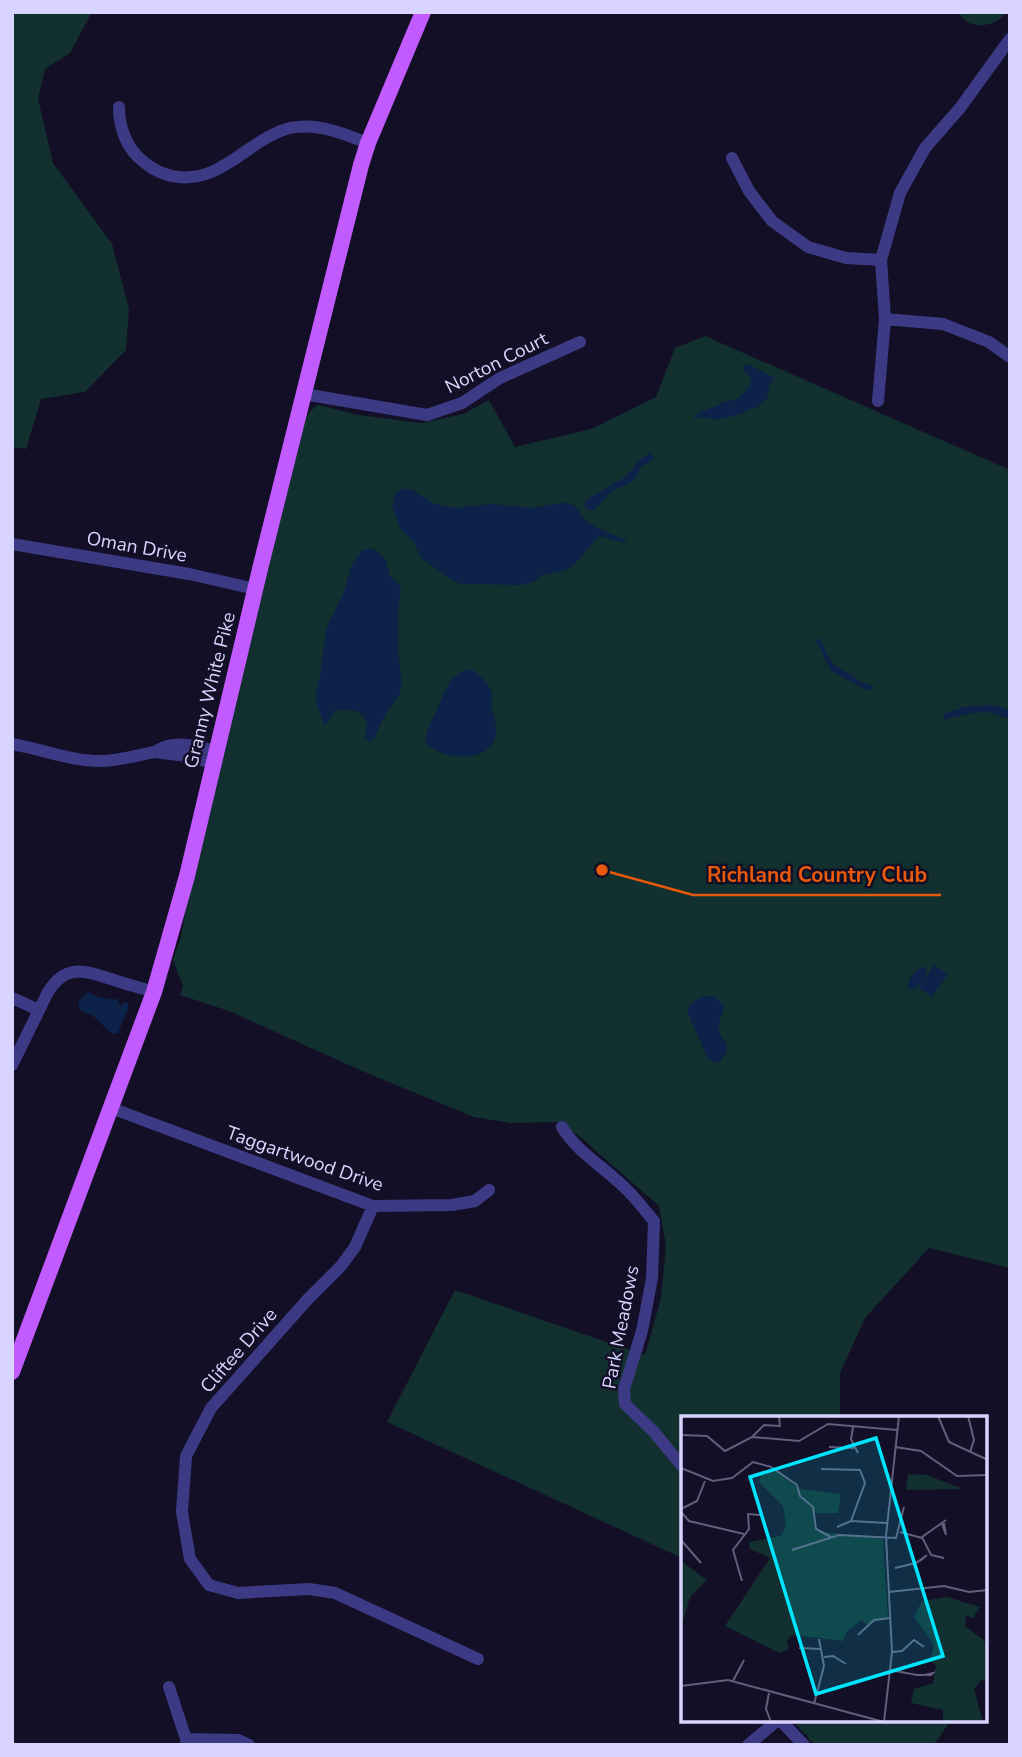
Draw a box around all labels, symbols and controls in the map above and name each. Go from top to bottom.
street label: Norton Court [441,326,553,400]
street label: Oman Drive [85,525,189,569]
street label: Granny White Pike [178,609,242,771]
callout: Richland Country Club [693,853,941,895]
text: Richland Country Club [707,861,927,889]
street label: Taggartwood Drive [223,1120,387,1198]
street label: Park Meadows [596,1263,646,1391]
street label: Cliftee Drive [194,1302,283,1399]
inset map [681,1416,987,1722]

